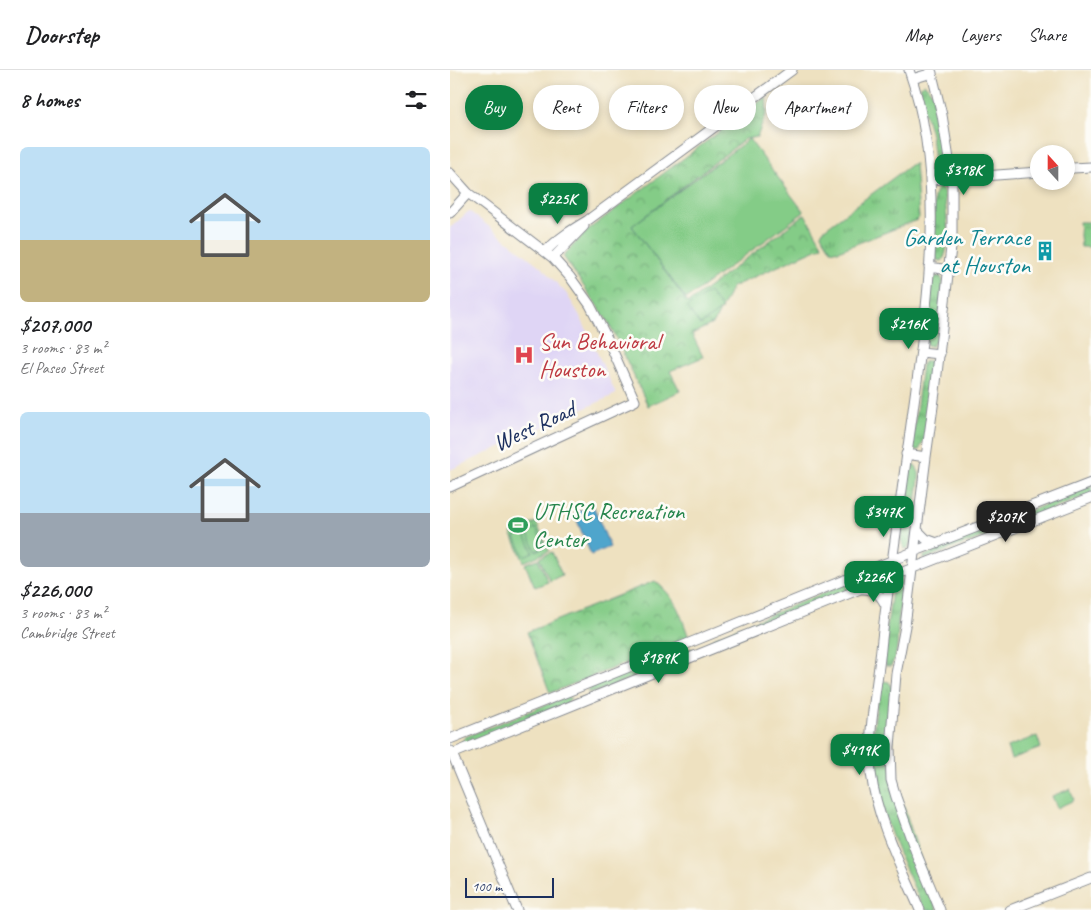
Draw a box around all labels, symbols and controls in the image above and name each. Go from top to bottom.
text: Doorstep [25,20,99,50]
text: Map [905,24,933,46]
text: Layers [961,24,1000,46]
text: Share [1028,24,1066,46]
chip: Buy [465,85,523,130]
chip: Rent [533,85,599,130]
chip: Filters [609,85,684,130]
chip: New [694,85,756,130]
chip: Apartment [766,85,868,130]
icon: filters [402,86,430,114]
text: 8 homes [20,87,79,113]
north arrow [1030,145,1075,190]
map controls [1030,145,1075,190]
pin: $318K [929,154,999,196]
text: $318K [946,160,982,180]
icon: home [180,180,270,270]
pin: $225K [523,182,593,225]
text: $225K [540,189,576,209]
place label: Garden Terrace at Houston [903,222,1032,280]
building icon: Garden Terrace at Houston [1034,240,1056,262]
pin: $216K [874,308,944,350]
text: $207,000 [20,312,90,338]
text: $216K [890,314,928,334]
place label: Sun Behavioral Houston [539,326,664,384]
text: 3 rooms · 83 m² [20,338,106,358]
hospital icon: Sun Behavioral Houston [513,344,535,366]
text: El Paseo Street [20,358,104,378]
street label: West Road [488,393,583,458]
icon: home [180,445,270,535]
place label: UTHSC Recreation Center [533,496,686,554]
pin: $347K [849,496,919,538]
pin: $207K [971,500,1041,543]
text: $347K [866,502,902,522]
text: $207K [988,507,1024,527]
sports icon: UTHSC Recreation Center [507,514,529,536]
pin: $226K [839,560,909,603]
text: $226K [855,567,893,587]
text: $226,000 [20,577,91,603]
text: 3 rooms · 83 m² [20,603,106,623]
text: Cambridge Street [20,623,115,643]
pin: $189K [624,642,694,684]
text: $189K [641,648,677,668]
pin: $419K [825,734,895,776]
text: $419K [842,740,878,760]
scale bar [465,875,554,898]
text: 100 m [472,878,502,895]

